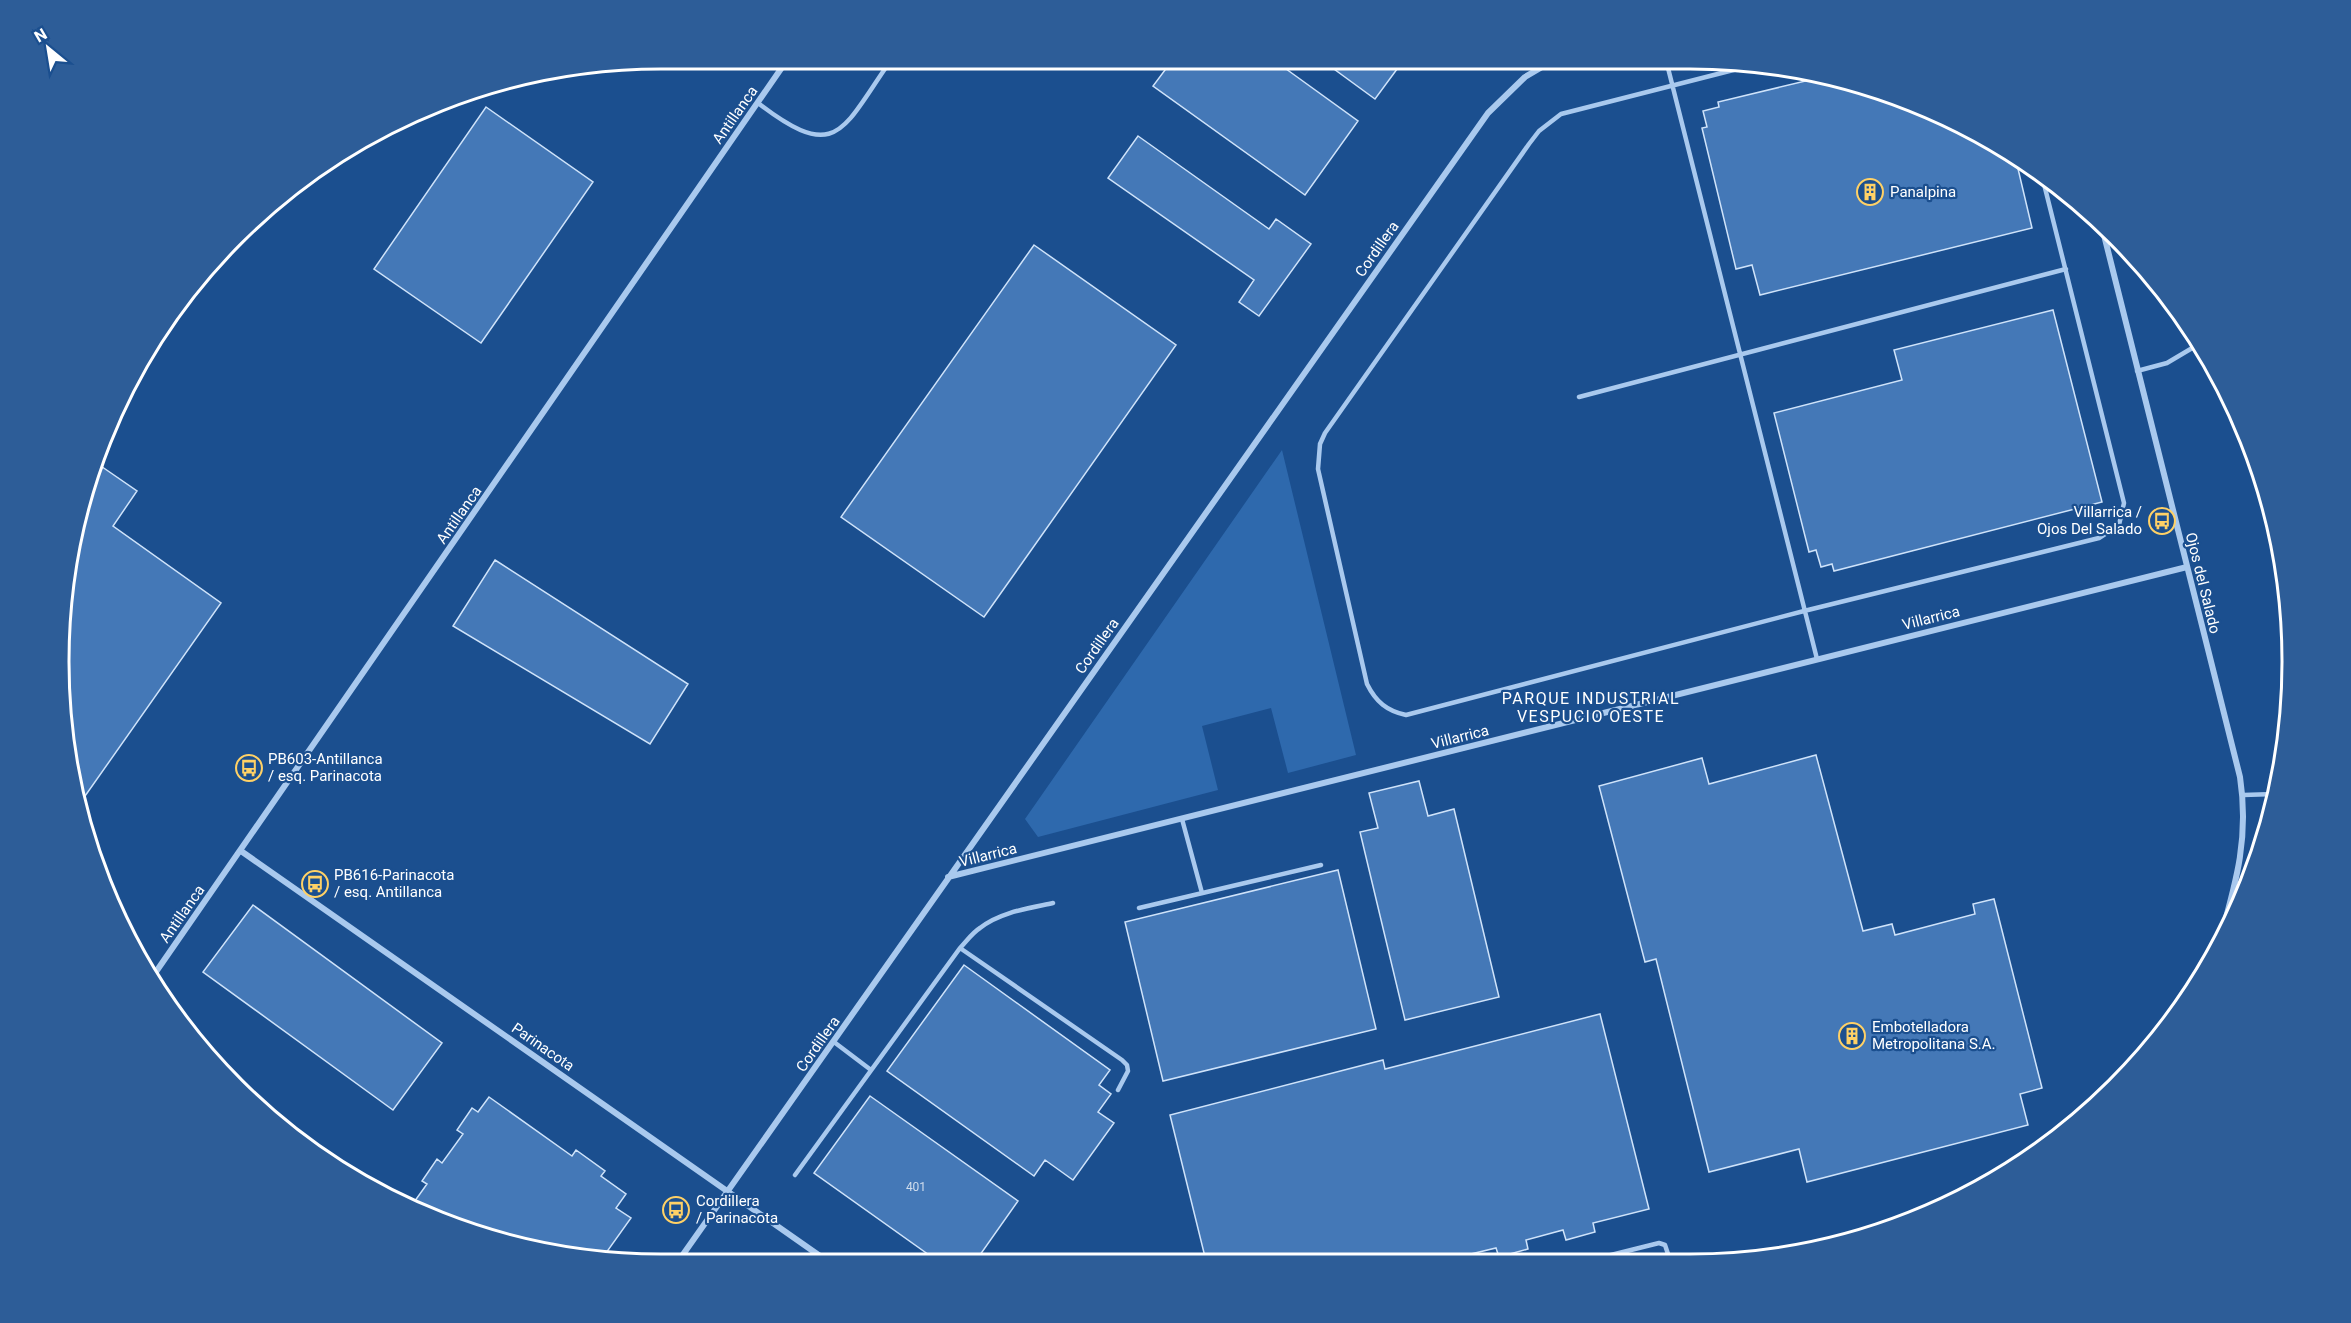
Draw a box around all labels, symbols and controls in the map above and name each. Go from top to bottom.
north arrow [18,18,78,78]
text: N [31,24,50,46]
street label: Antillanca [709,83,761,147]
building icon: Panalpina [1855,177,1885,207]
place label: Panalpina [1890,183,1956,201]
street label: Cordillera [1351,218,1403,280]
street label: Antillanca [433,483,485,547]
place label: Villarrica / Ojos Del Salado [2037,503,2142,538]
bus stop icon: Villarrica / Ojos Del Salado [2147,506,2177,536]
street label: Ojos del Salado [2182,531,2224,635]
street label: Villarrica [1900,602,1962,634]
street label: Cordillera [1071,615,1123,677]
district label: PARQUE INDUSTRIAL VESPUCIO OESTE [1502,689,1680,726]
street label: Villarrica [1429,721,1491,753]
place label: PB603-Antillanca / esq. Parinacota [268,750,383,785]
bus stop icon: PB603-Antillanca / esq. Parinacota [234,753,264,783]
street label: Villarrica [957,839,1019,871]
place label: PB616-Parinacota / esq. Antillanca [334,866,454,901]
bus stop icon: PB616-Parinacota / esq. Antillanca [300,869,330,899]
street label: Antillanca [156,882,208,946]
street label: Cordillera [792,1013,844,1075]
place label: Embotelladora Metropolitana S.A. [1872,1018,1996,1053]
street label: Parinacota [508,1019,578,1075]
building icon: Embotelladora Metropolitana S.A. [1837,1021,1867,1051]
house number: 401 [906,1180,926,1194]
place label: Cordillera / Parinacota [696,1192,778,1227]
bus stop icon: Cordillera / Parinacota [661,1195,691,1225]

